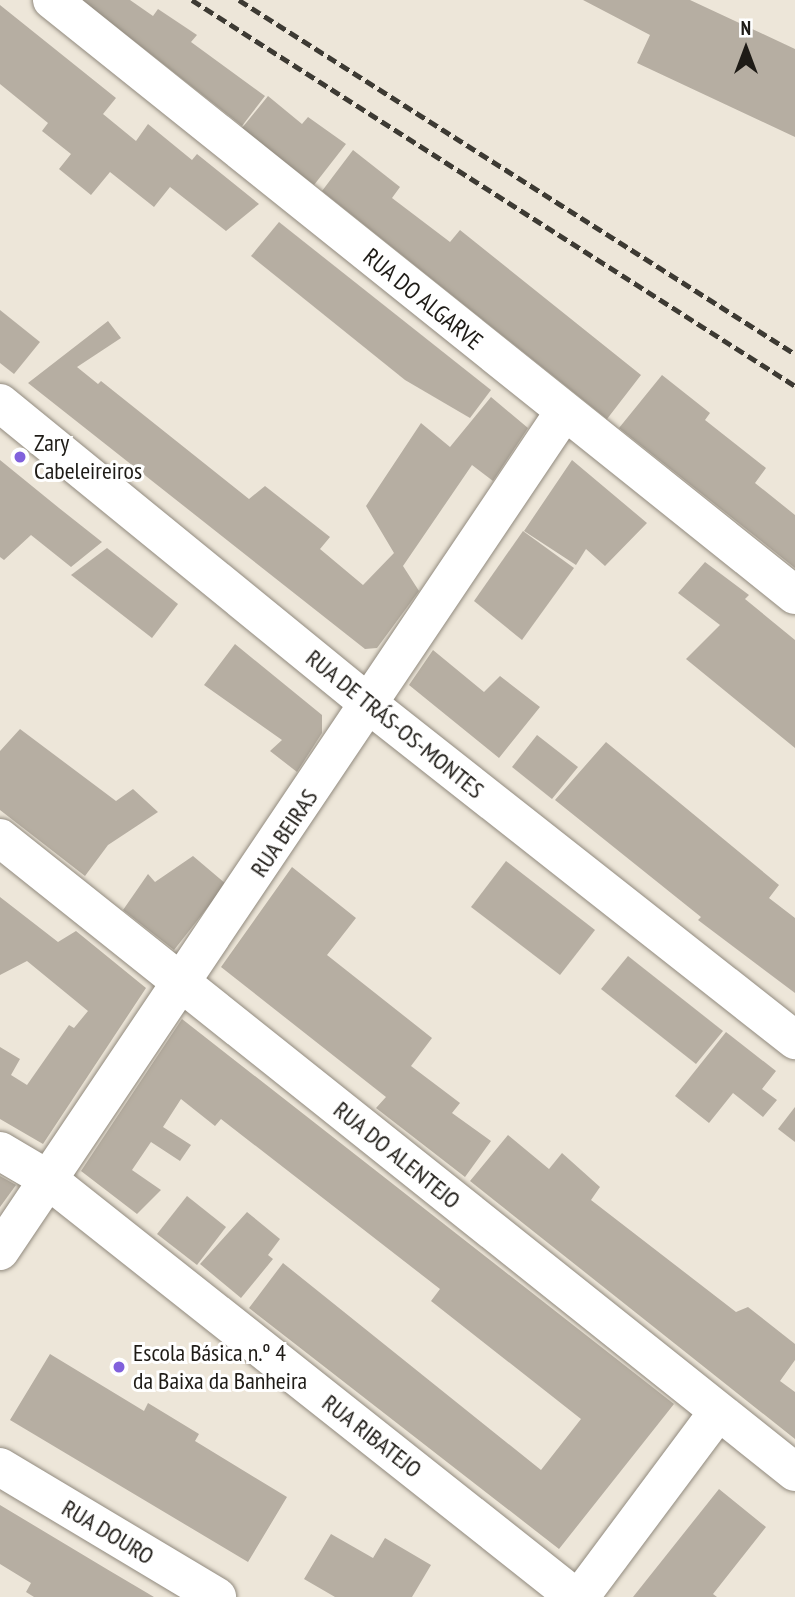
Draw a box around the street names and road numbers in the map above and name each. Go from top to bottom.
street label: RUA DO ALGARVE [357,242,489,356]
street label: RUA DE TRÁS-OS-MONTES [300,643,490,805]
street label: RUA BEIRAS [244,783,324,883]
street label: RUA DO ALENTEJO [327,1095,467,1215]
street label: RUA RIBATEJO [316,1388,428,1484]
street label: RUA DOURO [57,1493,159,1571]

